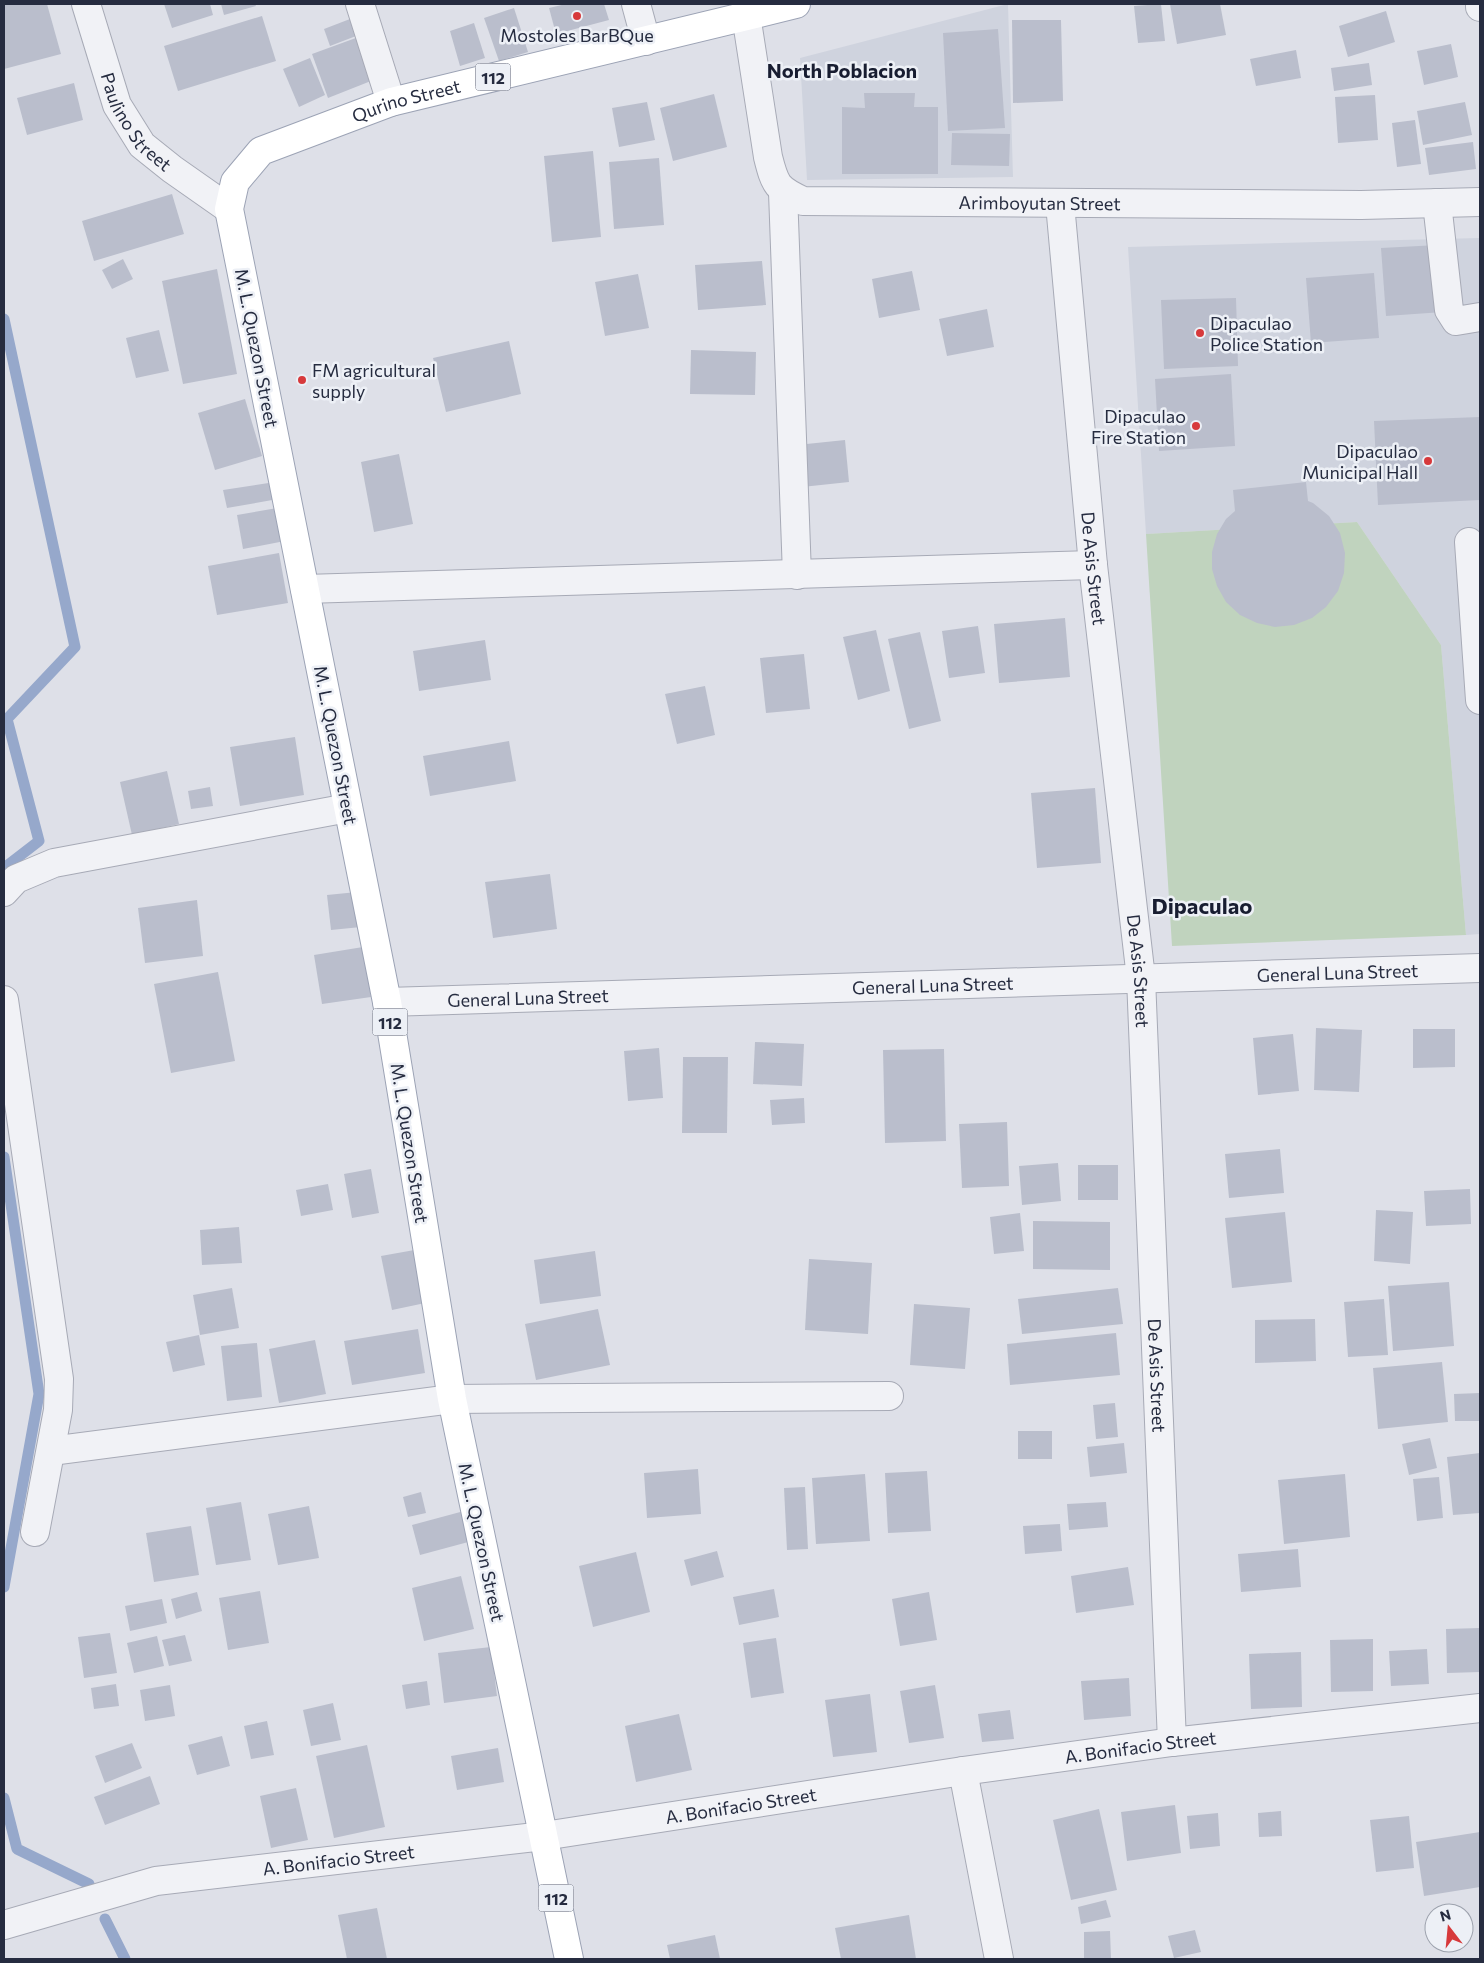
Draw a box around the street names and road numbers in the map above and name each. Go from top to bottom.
road number: 112 [476,64,510,90]
street label: Paulino Street [97,70,176,175]
street label: Qurino Street [349,75,463,127]
street label: Arimboyutan Street [959,191,1121,214]
street label: M. L. Quezon Street [231,267,283,429]
street label: De Asis Street [1077,511,1111,626]
street label: M. L. Quezon Street [310,664,362,826]
street label: De Asis Street [1123,913,1154,1028]
street label: General Luna Street [1256,959,1419,986]
street label: General Luna Street [852,972,1014,999]
street label: General Luna Street [447,984,609,1011]
road number: 112 [372,1009,408,1036]
street label: M. L. Quezon Street [387,1062,433,1224]
street label: De Asis Street [1144,1318,1170,1433]
street label: M. L. Quezon Street [454,1461,510,1623]
street label: A. Bonifacio Street [1063,1726,1217,1768]
street label: A. Bonifacio Street [664,1783,818,1828]
street label: A. Bonifacio Street [262,1840,416,1880]
road number: 112 [538,1885,574,1912]

